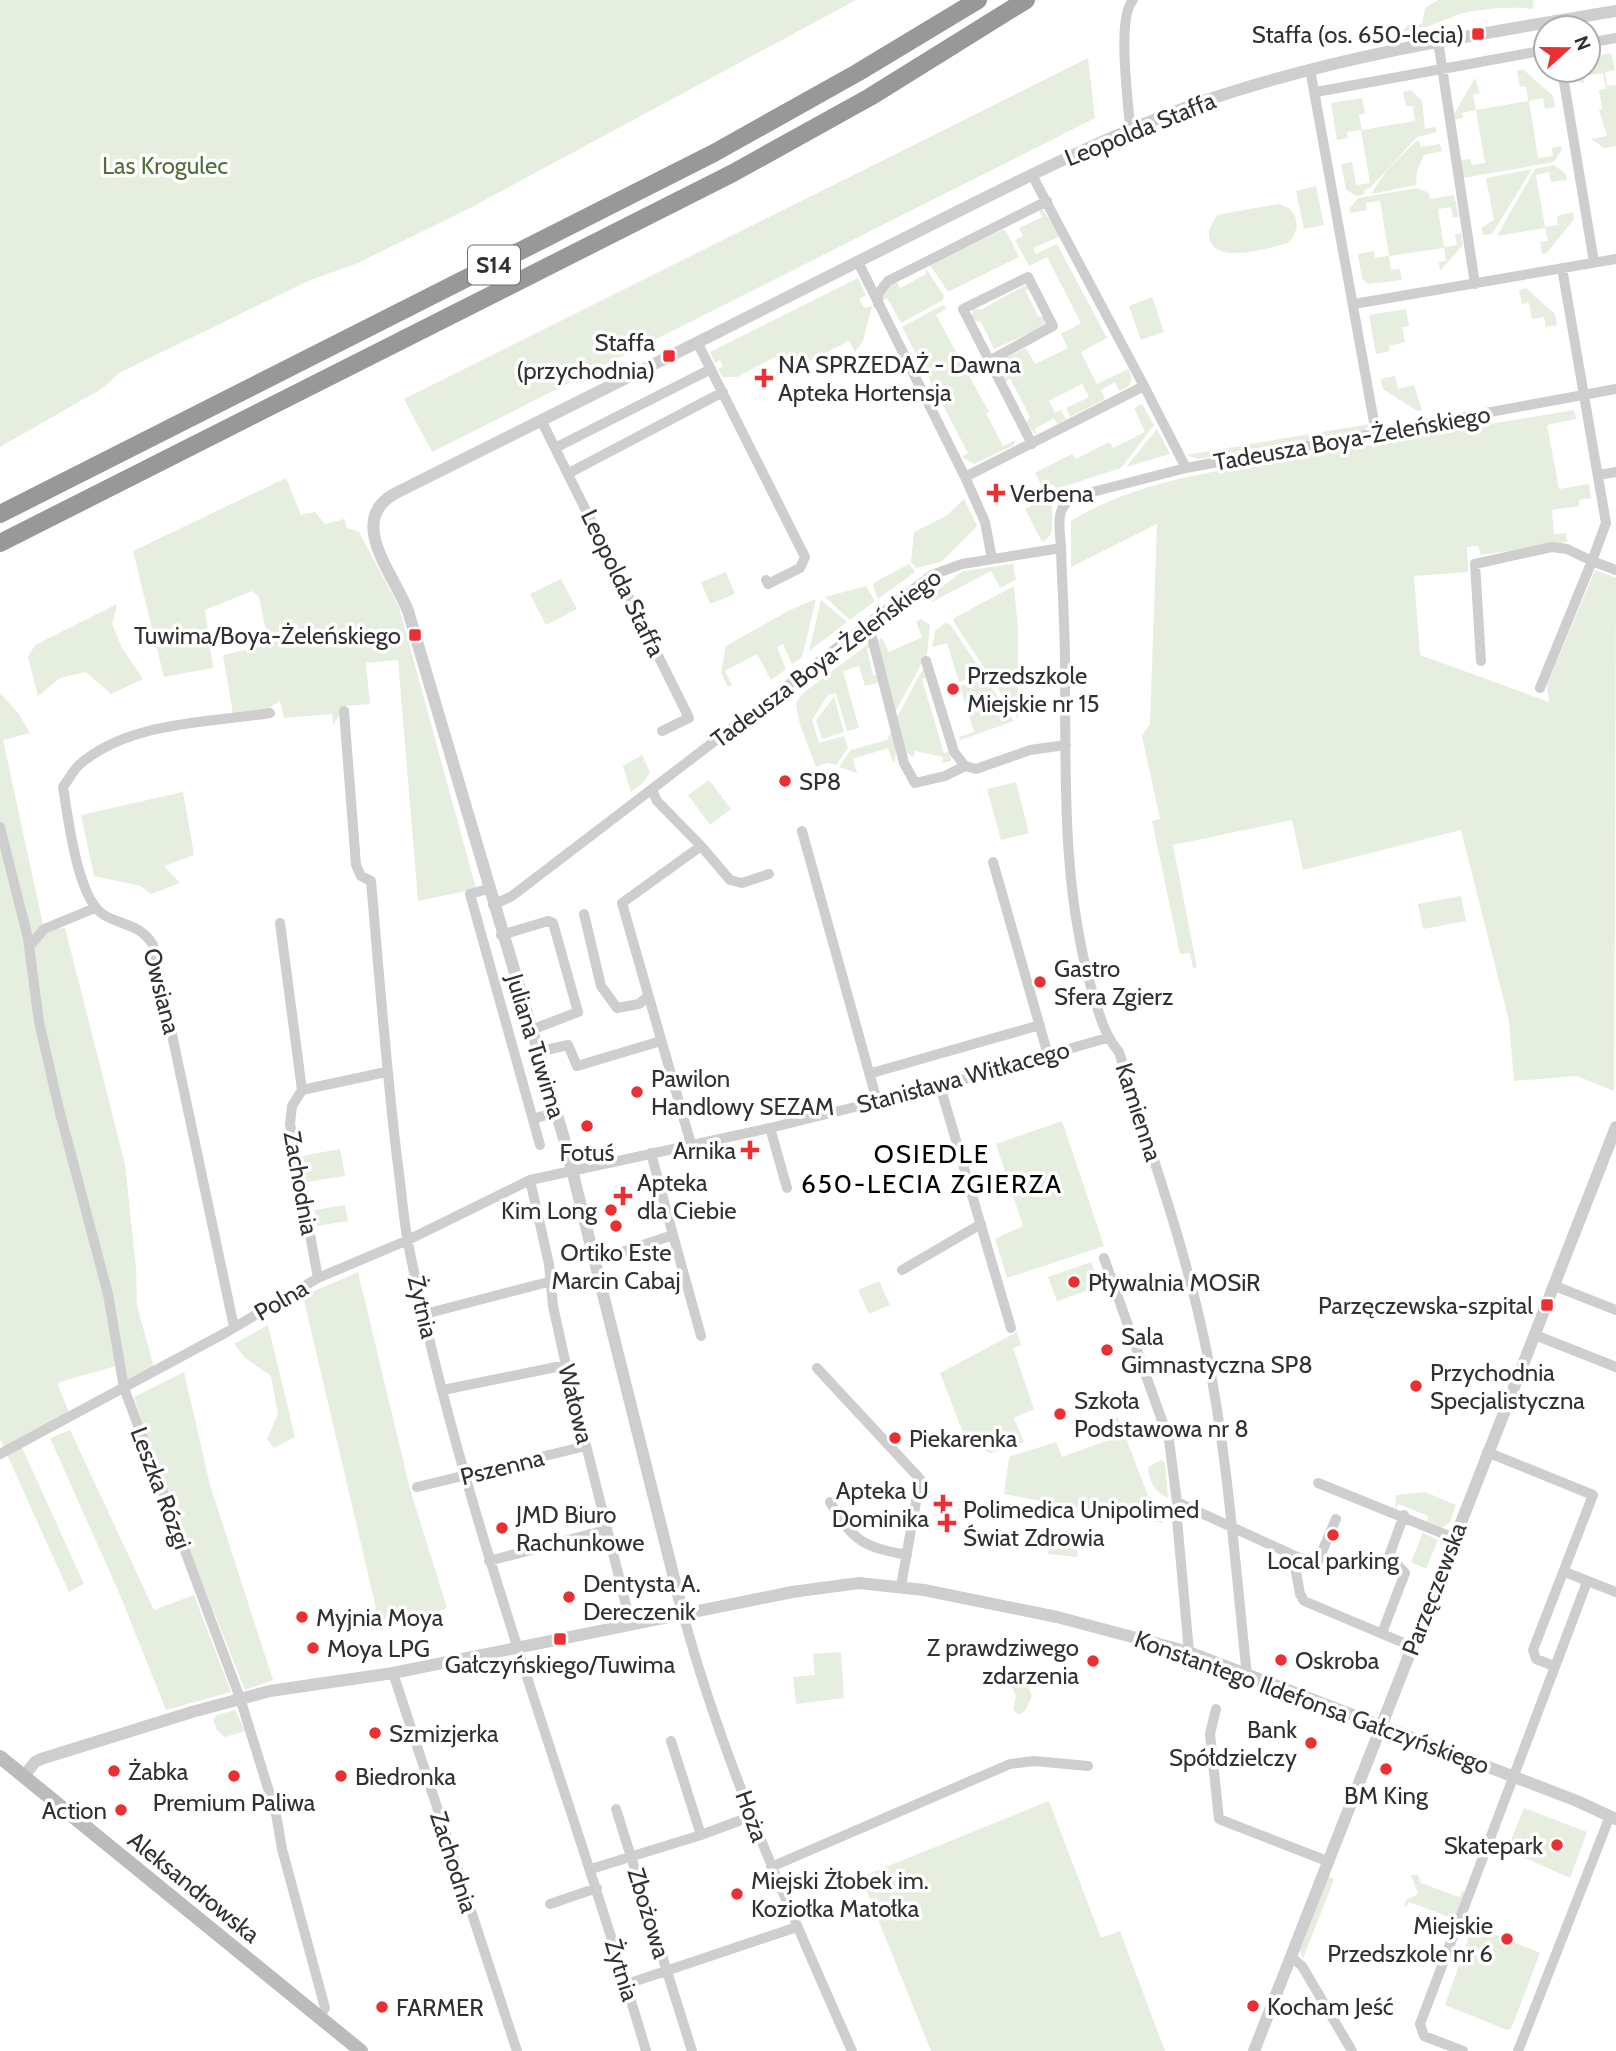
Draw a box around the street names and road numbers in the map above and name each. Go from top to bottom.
street label: Leopolda Staffa [1060,85,1220,172]
road number: S14 [468,246,520,284]
street label: Tadeusza Boya-Żeleńskiego [1212,399,1492,477]
street label: Leopolda Staffa [575,505,671,662]
street label: Tadeusza Boya-Żeleńskiego [705,562,947,754]
street label: Owsiana [137,945,187,1037]
street label: Juliana Tuwima [500,969,572,1122]
street label: Stanisława Witkacego [854,1035,1072,1119]
street label: Kamienna [1109,1059,1169,1165]
street label: Zachodnia [278,1129,324,1238]
street label: Polna [249,1273,313,1327]
street label: Żytnia [402,1273,444,1342]
street label: Wałowa [552,1361,600,1447]
street label: Leszka Rózgi [124,1423,198,1553]
street label: Pszenna [457,1443,547,1491]
street label: Parzęczewska [1395,1518,1473,1659]
street label: Konstantego Ildefonsa Gałczyńskiego [1131,1624,1493,1780]
street label: Hoża [729,1786,775,1846]
street label: Zachodnia [424,1808,484,1917]
street label: Aleksandrowska [122,1825,266,1949]
street label: Zbożowa [622,1864,677,1962]
street label: Żytnia [599,1935,645,2005]

